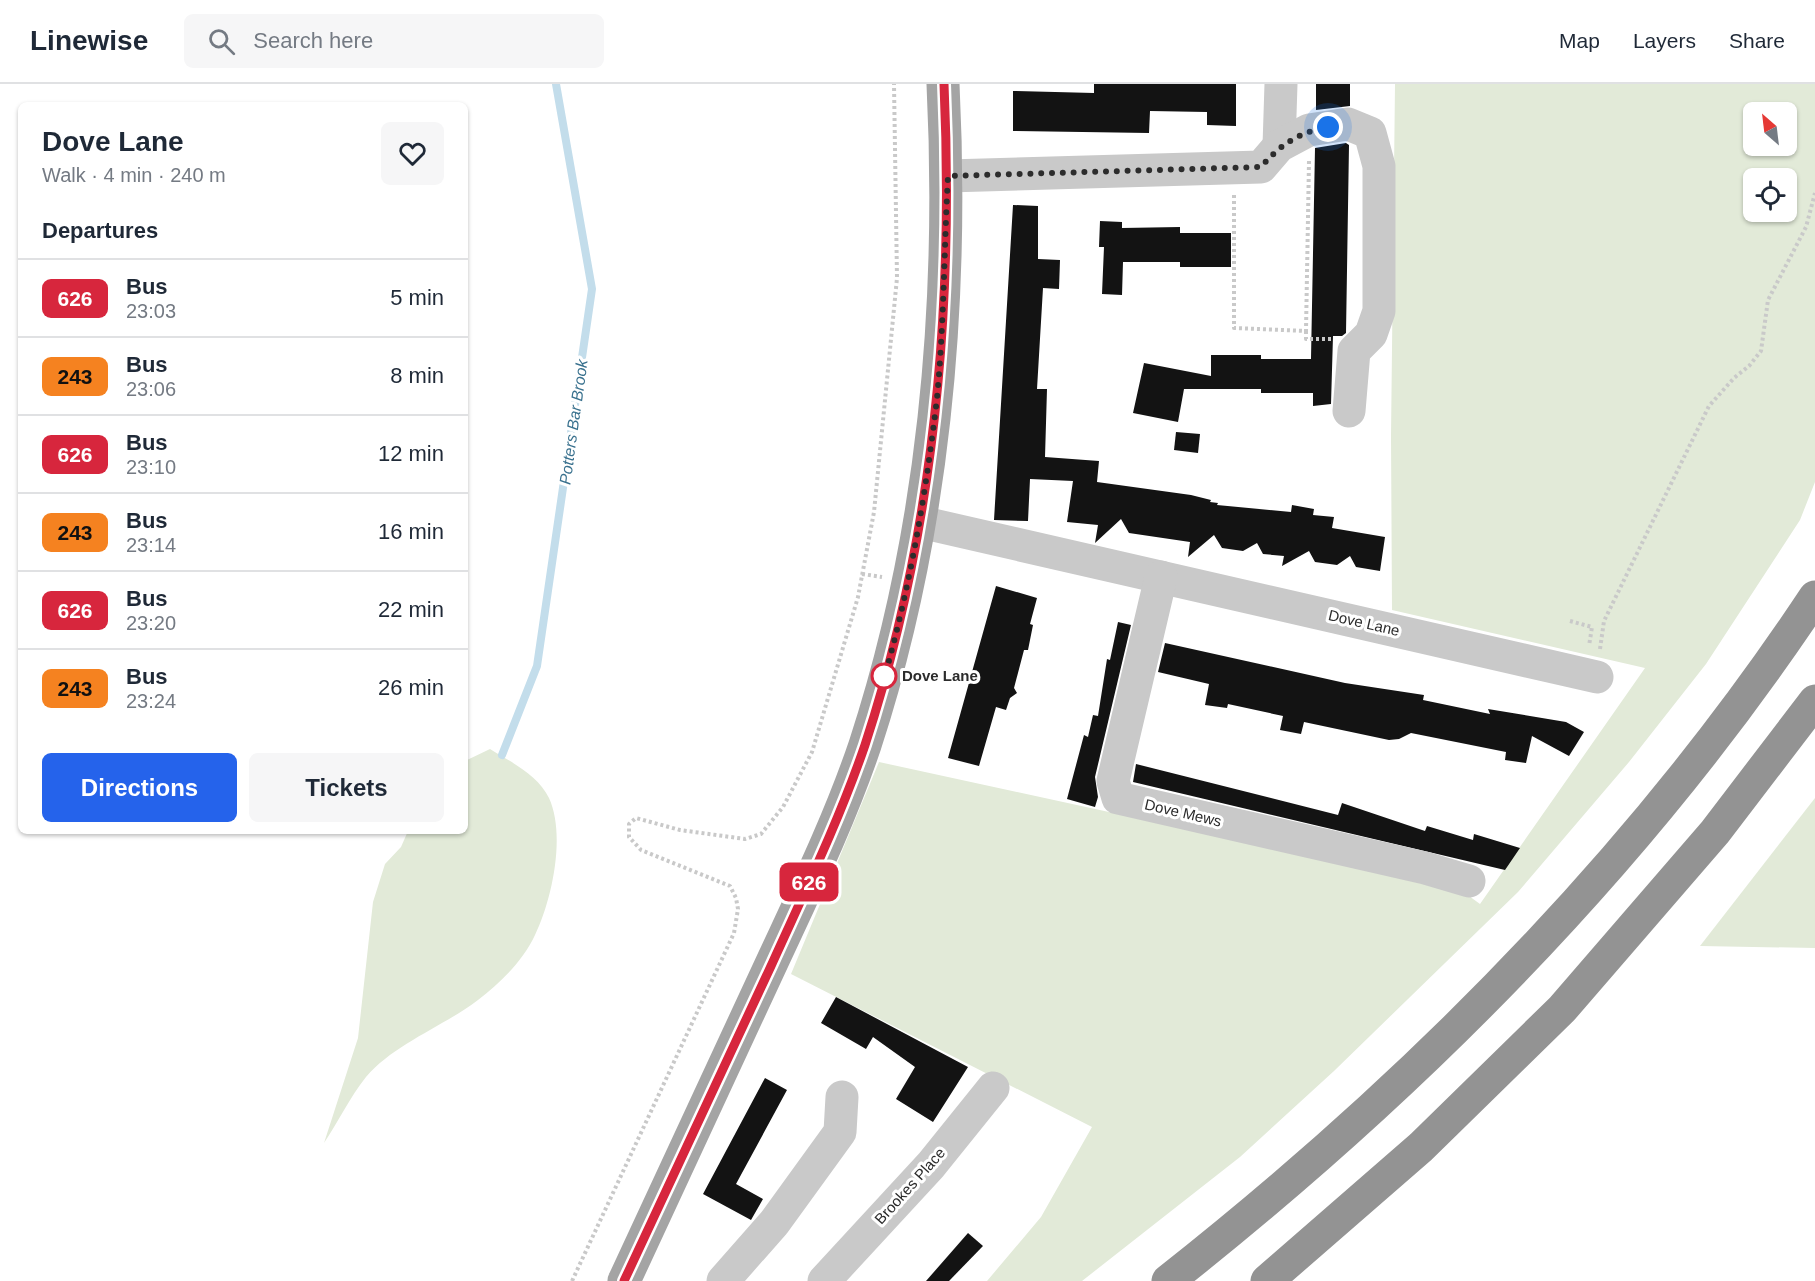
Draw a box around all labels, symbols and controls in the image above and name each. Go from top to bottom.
search box [184,14,604,68]
text: Linewise [30,25,148,56]
icon: search [205,25,238,58]
text: Search here [253,28,373,53]
text: Map [1559,29,1600,52]
text: Layers [1633,29,1696,52]
text: Share [1729,29,1785,52]
north arrow [1743,102,1797,156]
map controls [1743,102,1797,222]
your location [1313,112,1343,142]
button: heart [381,122,444,185]
text: Dove Lane [42,126,184,157]
text: Walk · 4 min · 240 m [42,164,226,186]
button: locate [1743,168,1797,222]
text: Departures [42,218,158,243]
text: Bus [126,274,168,299]
text: 5 min [390,285,444,310]
text: 626 [57,287,93,310]
text: 23:03 [126,300,176,322]
text: Bus [126,352,168,377]
water label: Potters Bar Brook [556,357,591,486]
text: 8 min [390,363,444,388]
text: 243 [57,365,93,388]
text: 23:06 [126,378,176,400]
text: Bus [126,430,168,455]
text: 12 min [378,441,444,466]
text: 626 [57,443,93,466]
text: 23:10 [126,456,176,478]
text: Bus [126,508,168,533]
text: 16 min [378,519,444,544]
text: 243 [57,521,93,544]
text: 23:14 [126,534,176,556]
text: Bus [126,586,168,611]
text: 22 min [378,597,444,622]
text: 626 [57,599,93,622]
street label: Dove Lane [1327,606,1401,639]
text: 23:20 [126,612,176,634]
marker: Dove Lane [871,663,897,689]
text: Bus [126,664,168,689]
place label: Dove Lane [902,667,978,684]
text: 26 min [378,675,444,700]
text: 243 [57,677,93,700]
text: 23:24 [126,690,176,712]
button: Directions [42,753,237,822]
button: Tickets [249,753,444,822]
street label: Dove Mews [1143,795,1223,830]
line badge: 626 [774,862,844,902]
text: 626 [791,871,827,894]
street label: Brookes Place [871,1144,948,1227]

